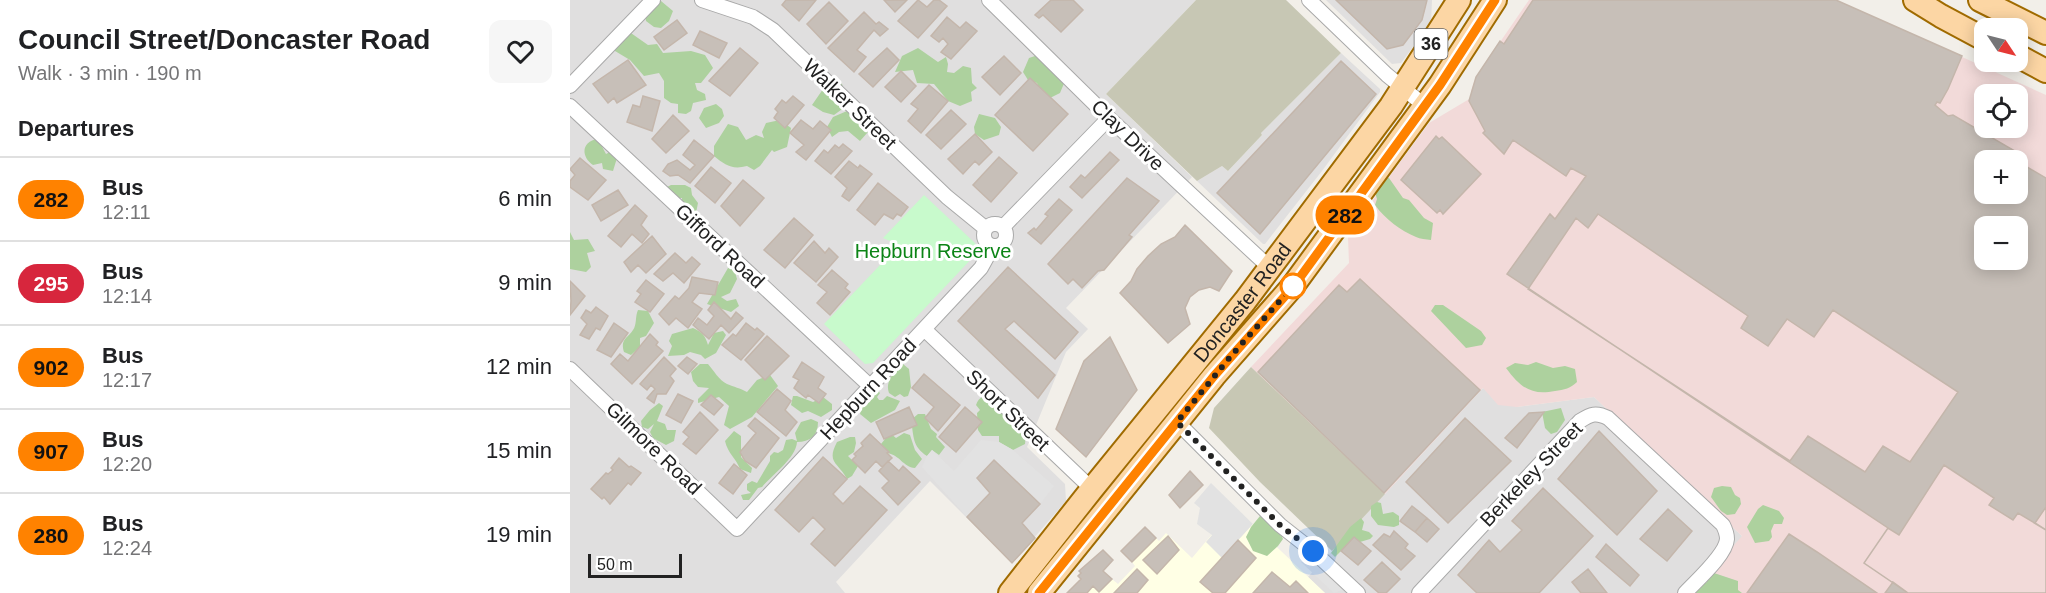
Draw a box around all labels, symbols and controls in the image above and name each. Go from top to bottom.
north arrow [1974,18,2028,72]
map controls [1974,18,2028,270]
button: heart [489,20,552,83]
text: Council Street/Doncaster Road [18,24,430,55]
road number: 36 [1414,29,1448,59]
street label: Walker Street [799,54,901,154]
text: Walk · 3 min · 190 m [18,62,202,84]
button: locate [1974,84,2028,138]
street label: Clay Drive [1087,95,1169,175]
text: Departures [18,116,134,141]
button: + [1974,150,2028,204]
text: Bus [102,175,144,200]
text: 6 min [498,186,552,211]
text: 282 [33,188,69,211]
line badge: 282 [1310,196,1380,234]
street label: Gifford Road [671,199,769,293]
text: 12:11 [102,201,151,223]
text: 282 [1327,204,1363,227]
button: − [1974,216,2028,270]
street label: Doncaster Road [1189,239,1295,366]
park label: Hepburn Reserve [855,240,1011,262]
text: Bus [102,259,144,284]
text: 9 min [498,270,552,295]
text: 295 [33,272,69,295]
unlabelled marker [1280,273,1306,299]
text: 12:14 [102,285,152,307]
street label: Hepburn Road [816,334,920,444]
text: Bus [102,343,144,368]
text: 12 min [486,354,552,379]
text: 902 [33,356,69,379]
street label: Short Street [962,365,1054,455]
text: 12:17 [102,369,152,391]
street label: Gilmore Road [602,397,706,499]
street label: Berkeley Street [1476,417,1587,531]
text: Bus [102,427,144,452]
text: 15 min [486,438,552,463]
text: 907 [33,440,69,463]
text: 12:20 [102,453,152,475]
text: Bus [102,511,144,536]
text: 19 min [486,522,552,547]
text: 280 [33,524,69,547]
your location [1298,536,1328,566]
text: 12:24 [102,537,152,559]
scale bar [588,551,682,578]
text: 50 m [597,556,633,573]

